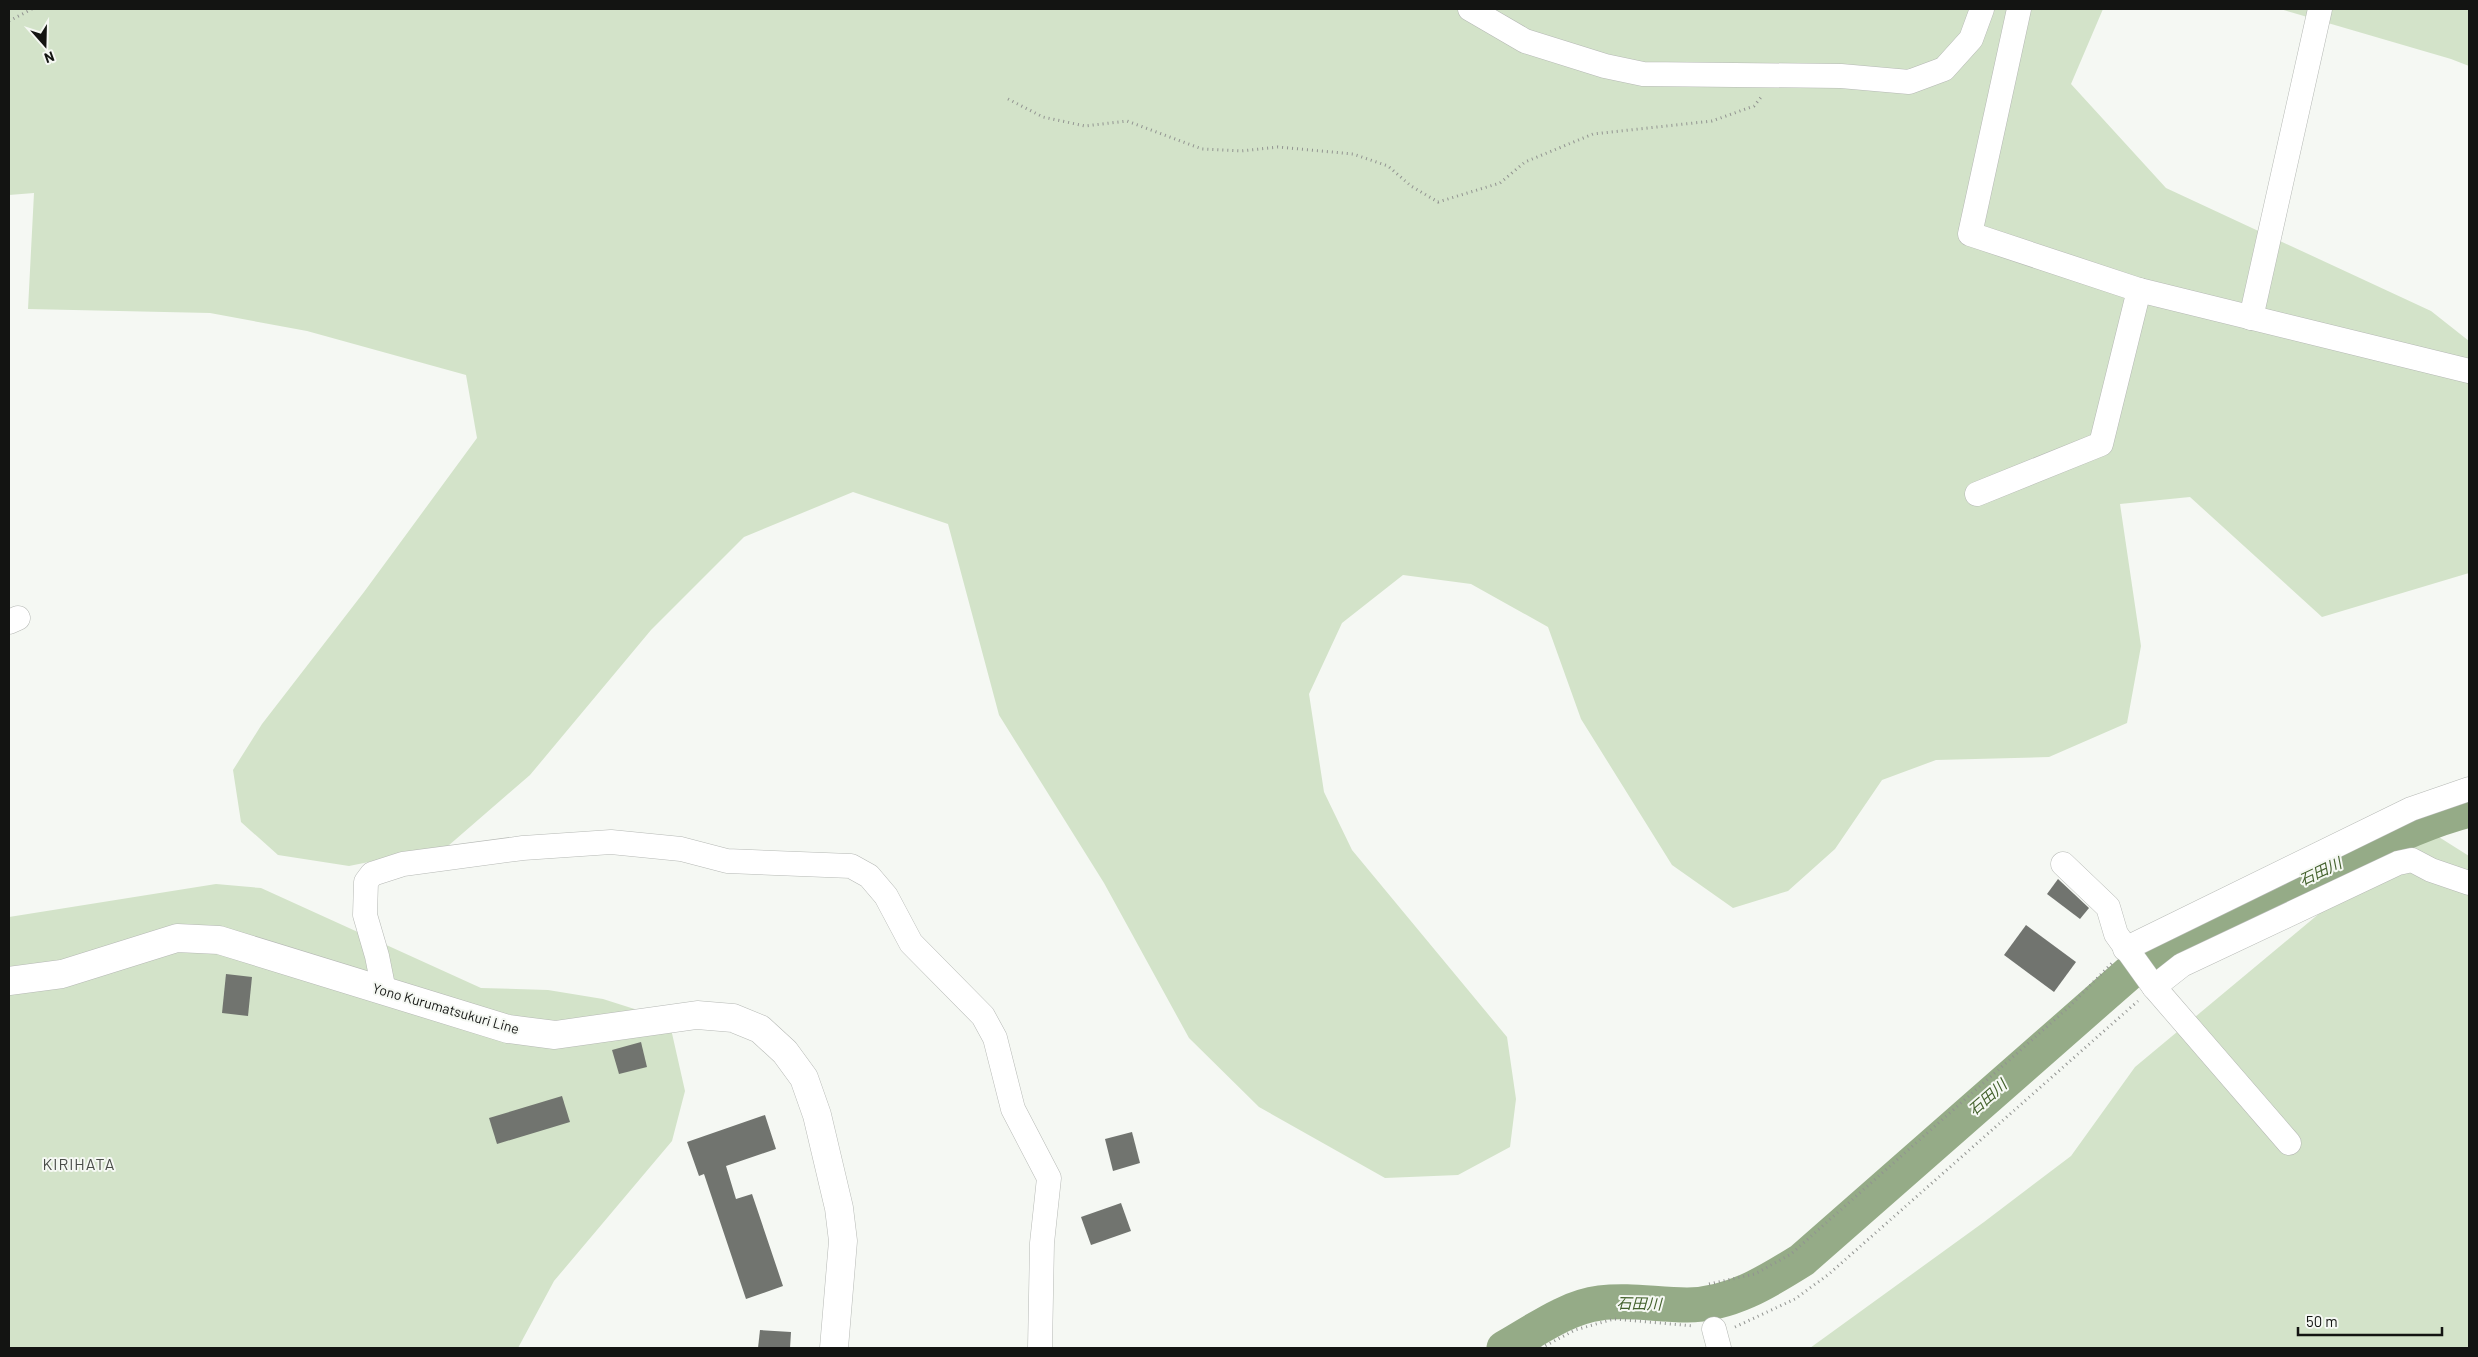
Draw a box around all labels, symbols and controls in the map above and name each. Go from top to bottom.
north arrow [20,20,70,70]
text: N [42,48,57,67]
water label: 石田川 [2296,852,2346,889]
street label: Yono Kurumatsukuri Line [371,979,521,1037]
water label: 石田川 [1964,1074,2011,1119]
district label: KIRIHATA [43,1154,115,1173]
water label: 石田川 [1616,1294,1664,1312]
scale bar [2298,1304,2442,1336]
text: 50 m [2306,1312,2338,1330]

